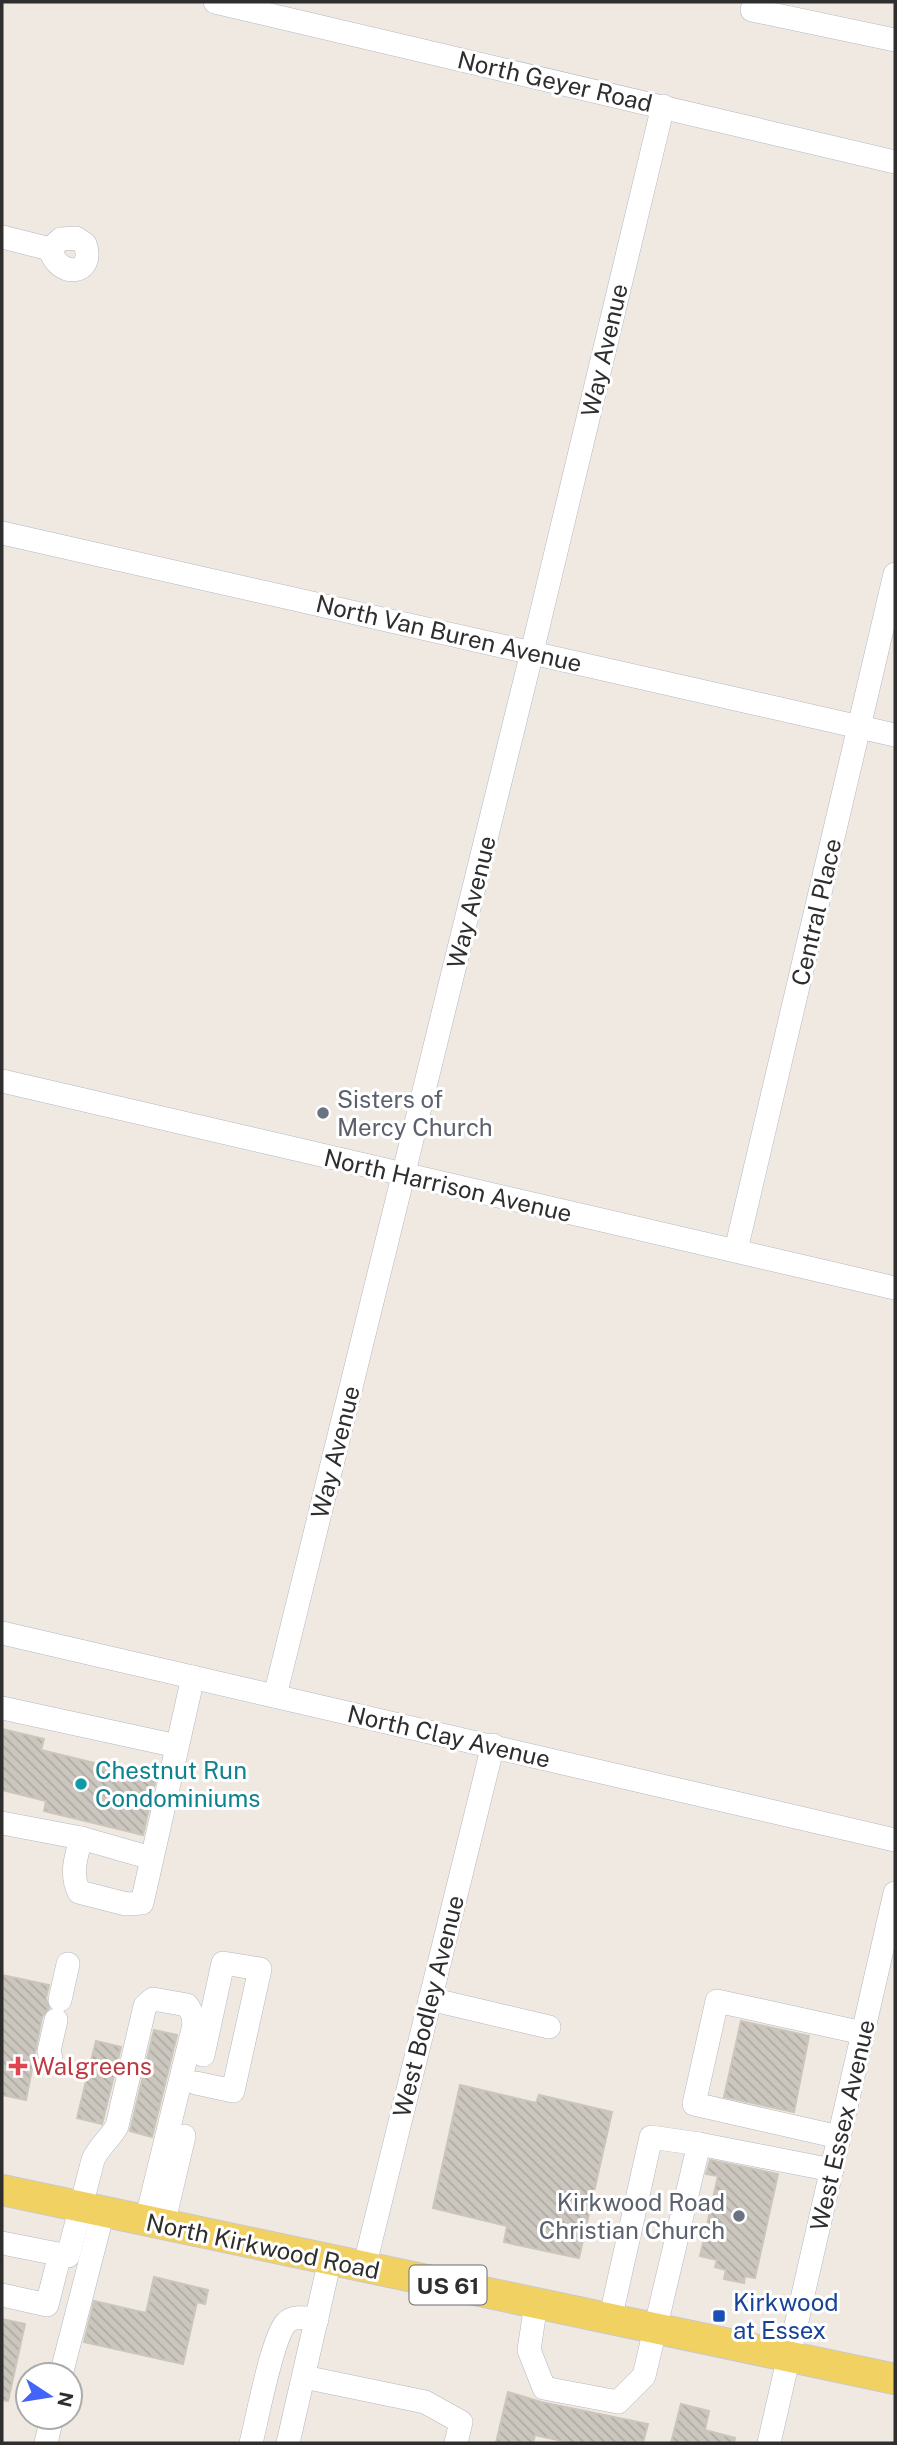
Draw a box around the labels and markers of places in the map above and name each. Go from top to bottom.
place label: Sisters of Mercy Church [337,1085,493,1141]
marker: Sisters of Mercy Church [315,1105,331,1121]
place label: Chestnut Run Condominiums [95,1756,260,1812]
marker: Chestnut Run Condominiums [73,1776,89,1792]
place label: Walgreens [32,2052,152,2080]
marker: Walgreens [10,2058,26,2074]
place label: Kirkwood Road Christian Church [539,2188,725,2244]
marker: Kirkwood Road Christian Church [731,2208,747,2224]
place label: Kirkwood at Essex [733,2288,839,2344]
marker: Kirkwood at Essex [711,2308,727,2324]

